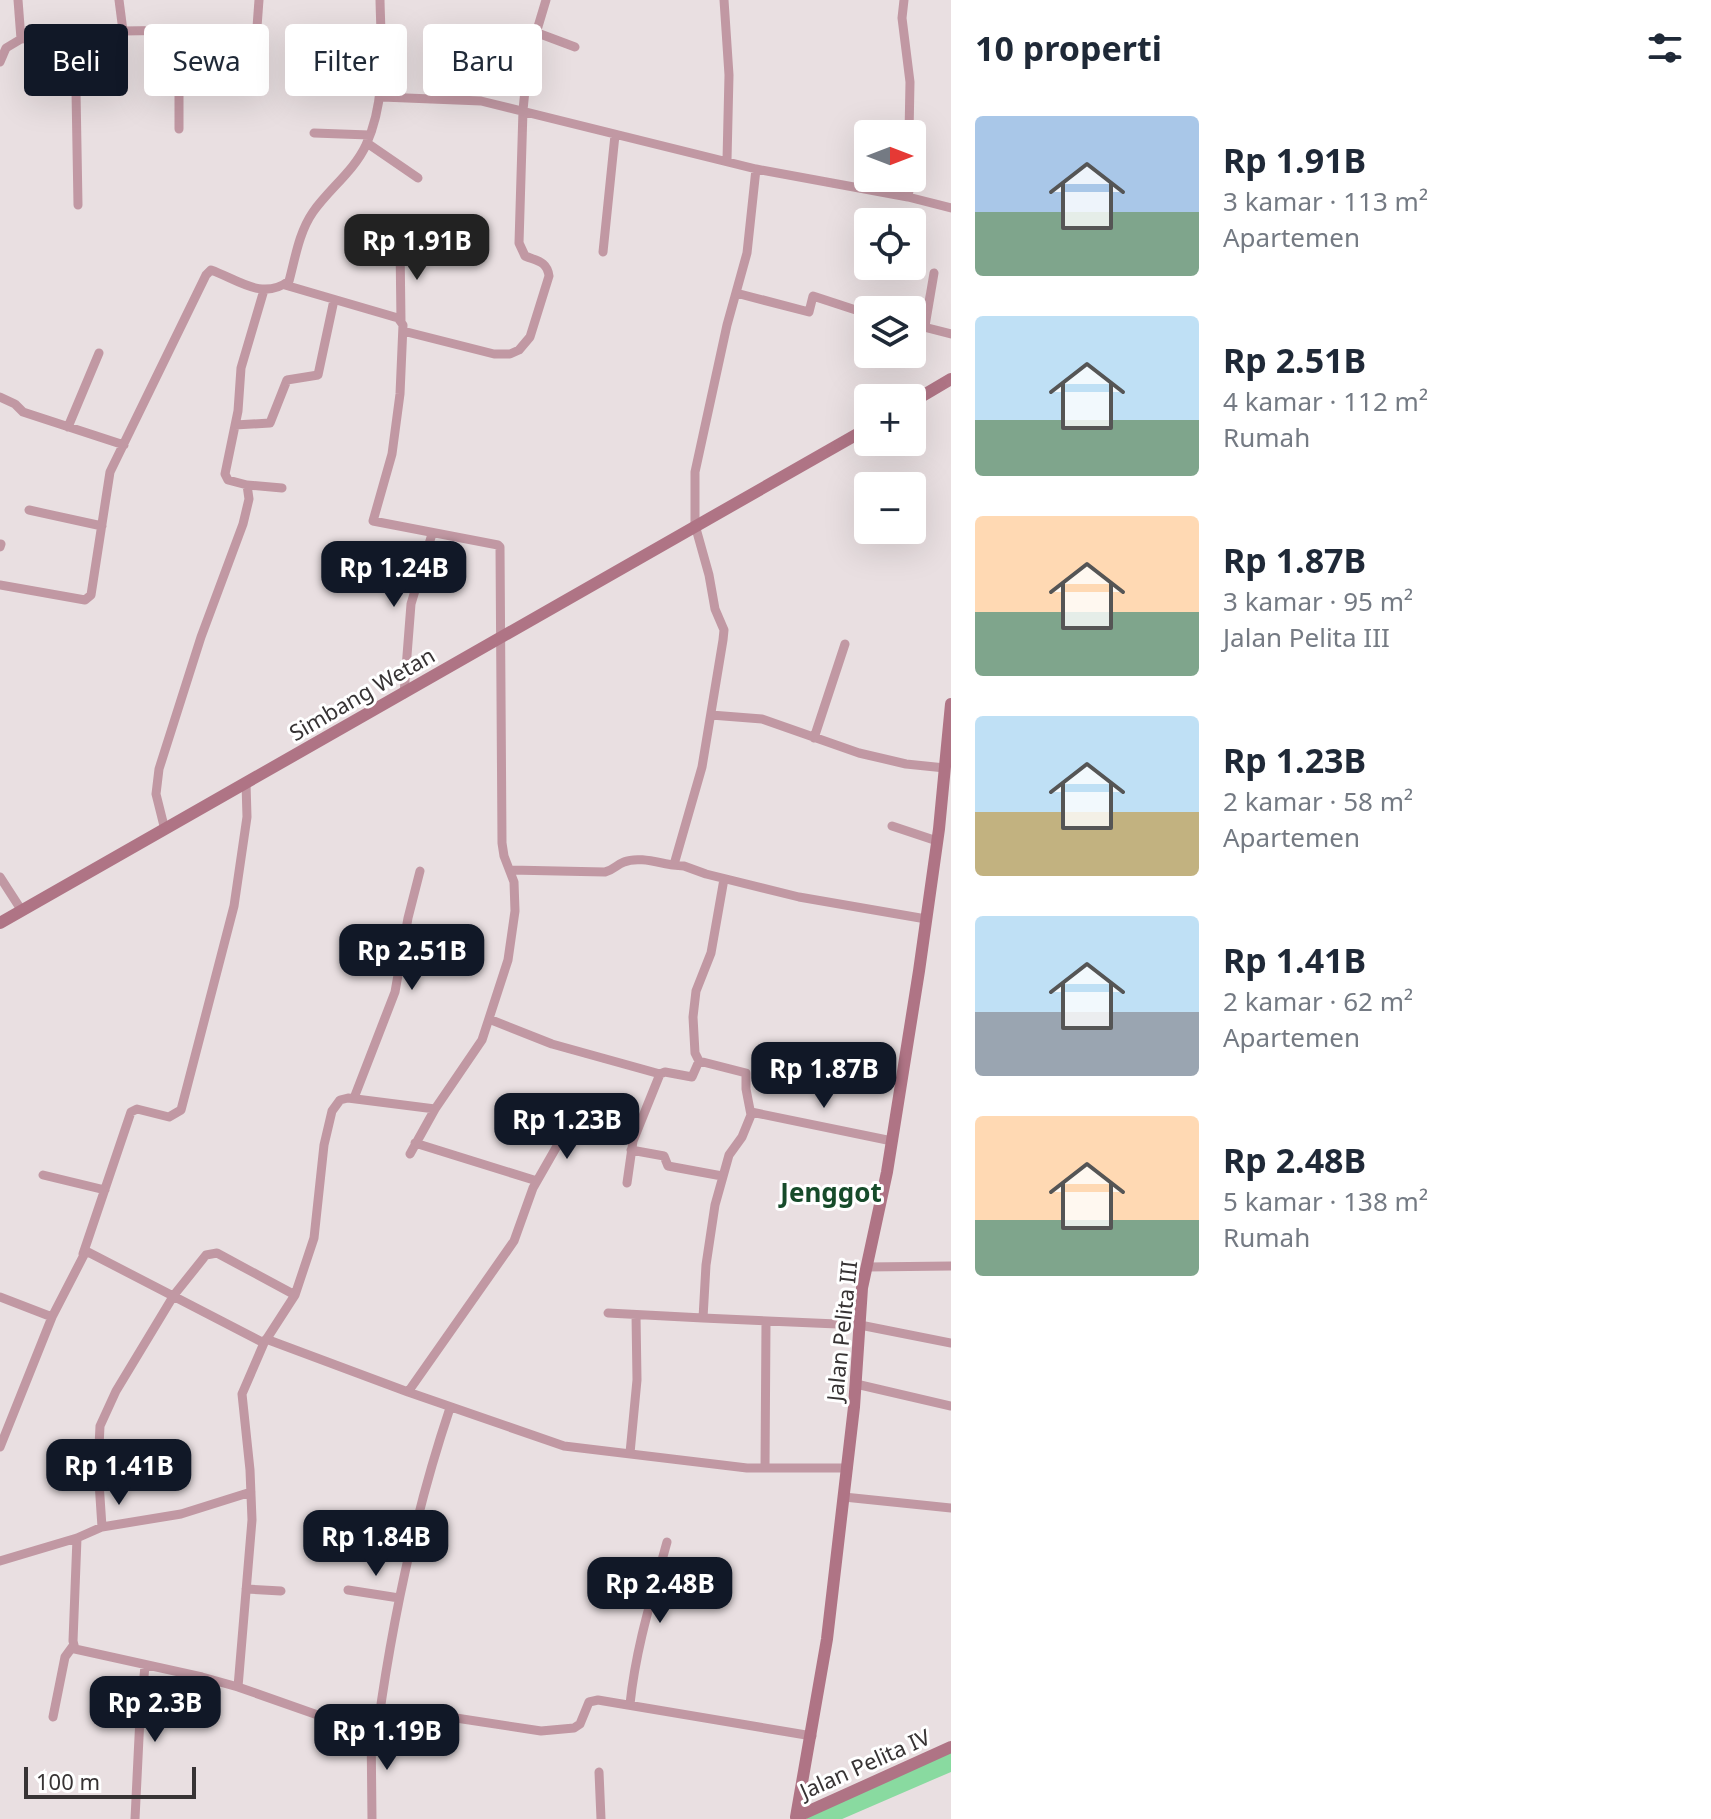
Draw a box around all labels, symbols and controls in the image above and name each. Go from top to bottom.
chip: Beli [24,24,128,96]
chip: Sewa [144,24,269,96]
chip: Filter [285,24,407,96]
chip: Baru [423,24,542,96]
text: 10 properti [975,25,1162,71]
icon: filters [1643,26,1687,70]
north arrow [854,120,926,192]
map controls [854,120,926,544]
text: Rp 1.91B [1223,137,1366,183]
icon: home [1039,148,1135,244]
text: 3 kamar · 113 m² [1223,183,1428,219]
button: locate [854,208,926,280]
pin: Rp 1.91B [334,214,500,282]
text: Apartemen [1223,219,1360,255]
text: Rp 1.91B [362,222,472,258]
button: layers [854,296,926,368]
text: Rp 2.51B [1223,337,1366,383]
icon: home [1039,348,1135,444]
text: 4 kamar · 112 m² [1223,383,1428,419]
button: + [854,384,926,456]
text: Rumah [1223,419,1310,455]
button: − [854,472,926,544]
text: Rp 1.87B [1223,537,1366,583]
pin: Rp 1.24B [311,541,477,609]
icon: home [1039,548,1135,644]
text: Rp 1.24B [339,549,449,585]
text: 3 kamar · 95 m² [1223,583,1413,619]
text: Jalan Pelita III [1223,619,1390,655]
street label: Simbang Wetan [283,639,440,747]
text: Rp 1.23B [1223,737,1366,783]
icon: home [1039,748,1135,844]
text: 2 kamar · 58 m² [1223,783,1413,819]
text: Apartemen [1223,819,1360,855]
pin: Rp 2.51B [329,924,495,992]
text: Rp 2.51B [357,932,467,968]
text: Rp 1.41B [1223,937,1366,983]
icon: home [1039,948,1135,1044]
text: 2 kamar · 62 m² [1223,983,1413,1019]
text: Apartemen [1223,1019,1360,1055]
pin: Rp 1.87B [741,1042,907,1110]
text: Rp 1.87B [769,1050,879,1086]
pin: Rp 1.23B [484,1093,650,1161]
text: Rp 1.23B [512,1101,622,1137]
text: Rp 2.48B [1223,1137,1366,1183]
icon: home [1039,1148,1135,1244]
district label: Jenggot [778,1174,882,1210]
text: 5 kamar · 138 m² [1223,1183,1428,1219]
text: Rumah [1223,1219,1310,1255]
street label: Jalan Pelita III [819,1259,863,1405]
pin: Rp 1.41B [36,1439,202,1507]
text: Rp 1.41B [64,1447,174,1483]
pin: Rp 1.84B [293,1510,459,1578]
text: Rp 1.84B [321,1518,431,1554]
pin: Rp 2.48B [577,1557,743,1625]
text: Rp 2.48B [605,1565,715,1601]
pin: Rp 2.3B [81,1676,229,1744]
text: Rp 2.3B [108,1684,202,1720]
pin: Rp 1.19B [304,1704,470,1772]
text: Rp 1.19B [332,1712,442,1748]
street label: Jalan Pelita IV [793,1721,935,1806]
scale bar [24,1763,196,1799]
text: 100 m [36,1766,100,1796]

